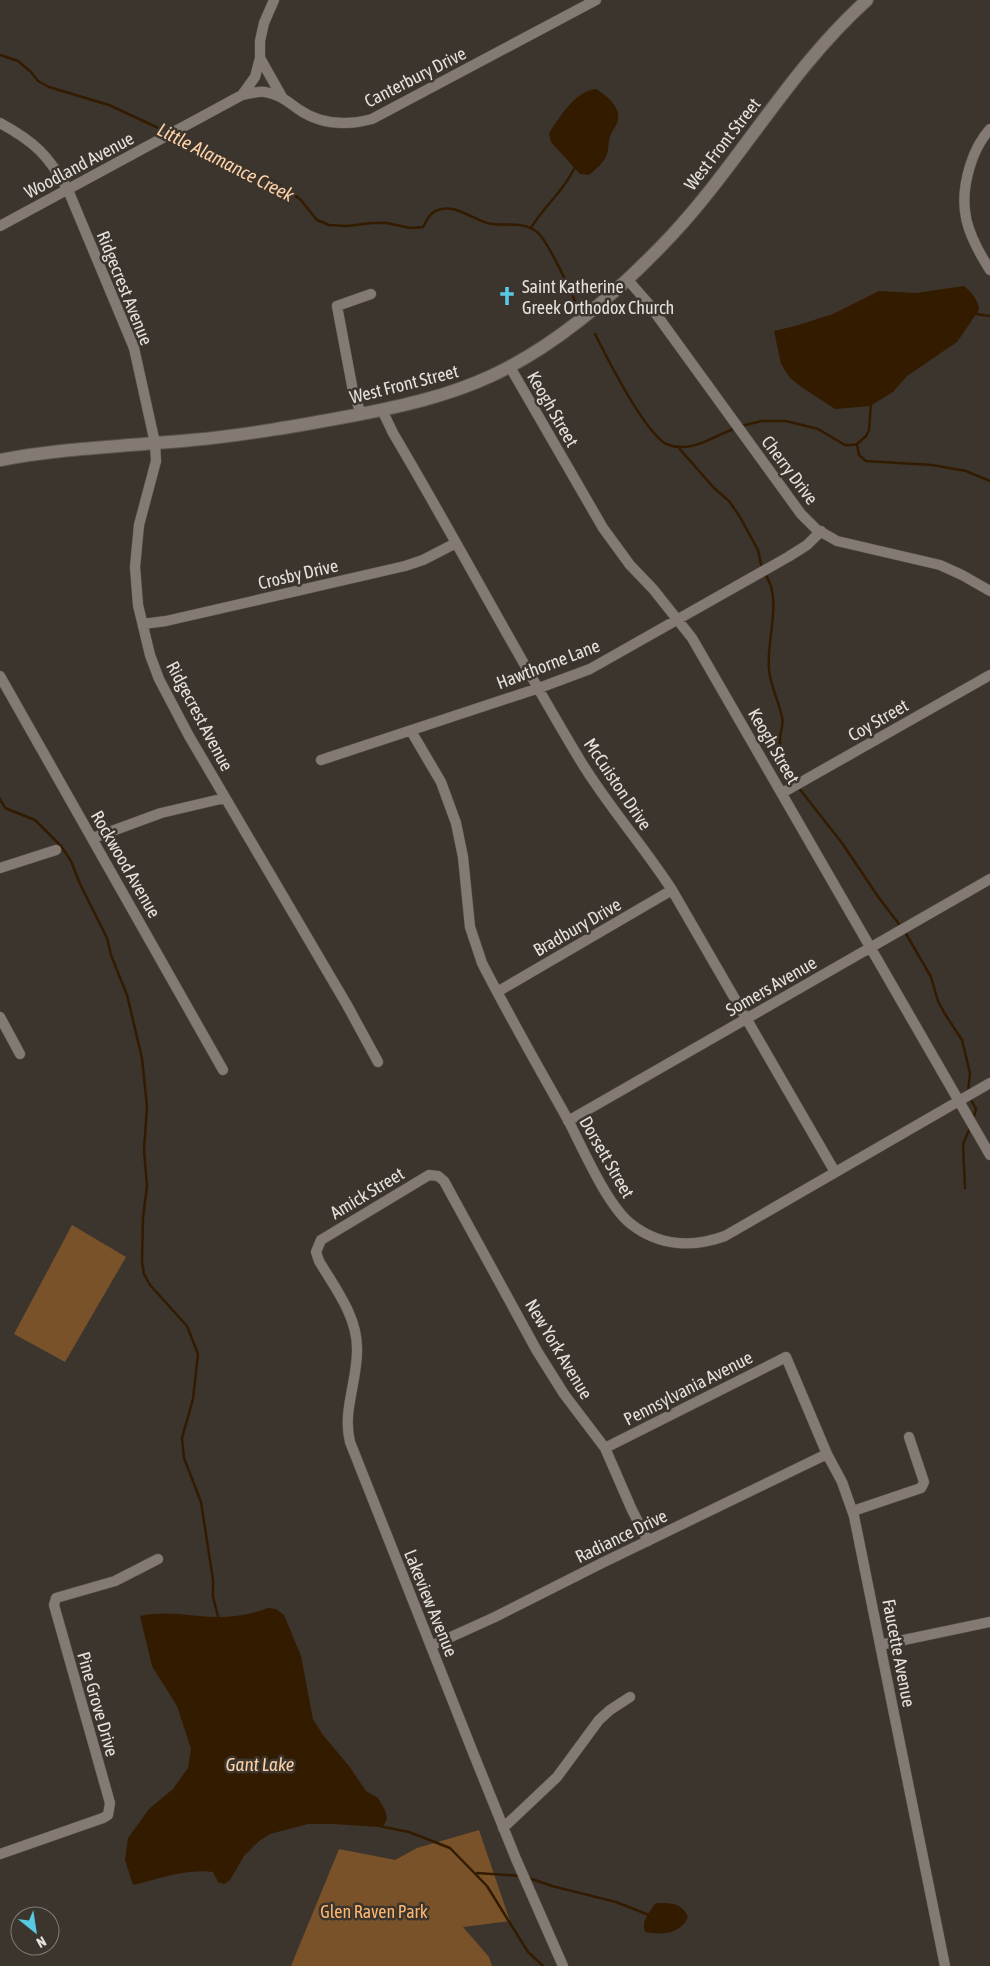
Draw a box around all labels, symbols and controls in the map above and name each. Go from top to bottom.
street label: Canterbury Drive [361,42,469,112]
street label: West Front Street [679,94,765,194]
water label: Little Alamance Creek [154,118,299,206]
street label: Woodland Avenue [21,127,137,203]
street label: Ridgecrest Avenue [93,228,157,348]
place label: Saint Katherine Greek Orthodox Church [522,276,674,318]
church icon: Saint Katherine Greek Orthodox Church [496,285,518,307]
street label: West Front Street [347,360,461,408]
street label: Keogh Street [523,368,583,450]
street label: Cherry Drive [757,432,823,508]
street label: Crosby Drive [256,555,340,593]
street label: Hawthorne Lane [493,635,603,693]
street label: Ridgecrest Avenue [162,658,238,774]
street label: Coy Street [844,694,912,746]
street label: Keogh Street [744,705,804,787]
street label: McCuiston Drive [580,734,656,834]
street label: Rockwood Avenue [87,807,165,921]
street label: Bradbury Drive [529,893,625,961]
street label: Somers Avenue [722,952,820,1020]
street label: Dorsett Street [575,1112,639,1202]
street label: Amick Street [326,1163,408,1223]
street label: New York Avenue [521,1295,597,1403]
street label: Pennsylvania Avenue [620,1346,756,1430]
street label: Radiance Drive [572,1505,670,1567]
street label: Lakeview Avenue [400,1546,462,1660]
street label: Faucette Avenue [878,1597,920,1709]
street label: Pine Grove Drive [73,1649,123,1759]
water label: Gant Lake [226,1753,295,1775]
park label: Glen Raven Park [320,1901,428,1922]
north arrow [10,1906,60,1956]
text: N [34,1933,49,1951]

